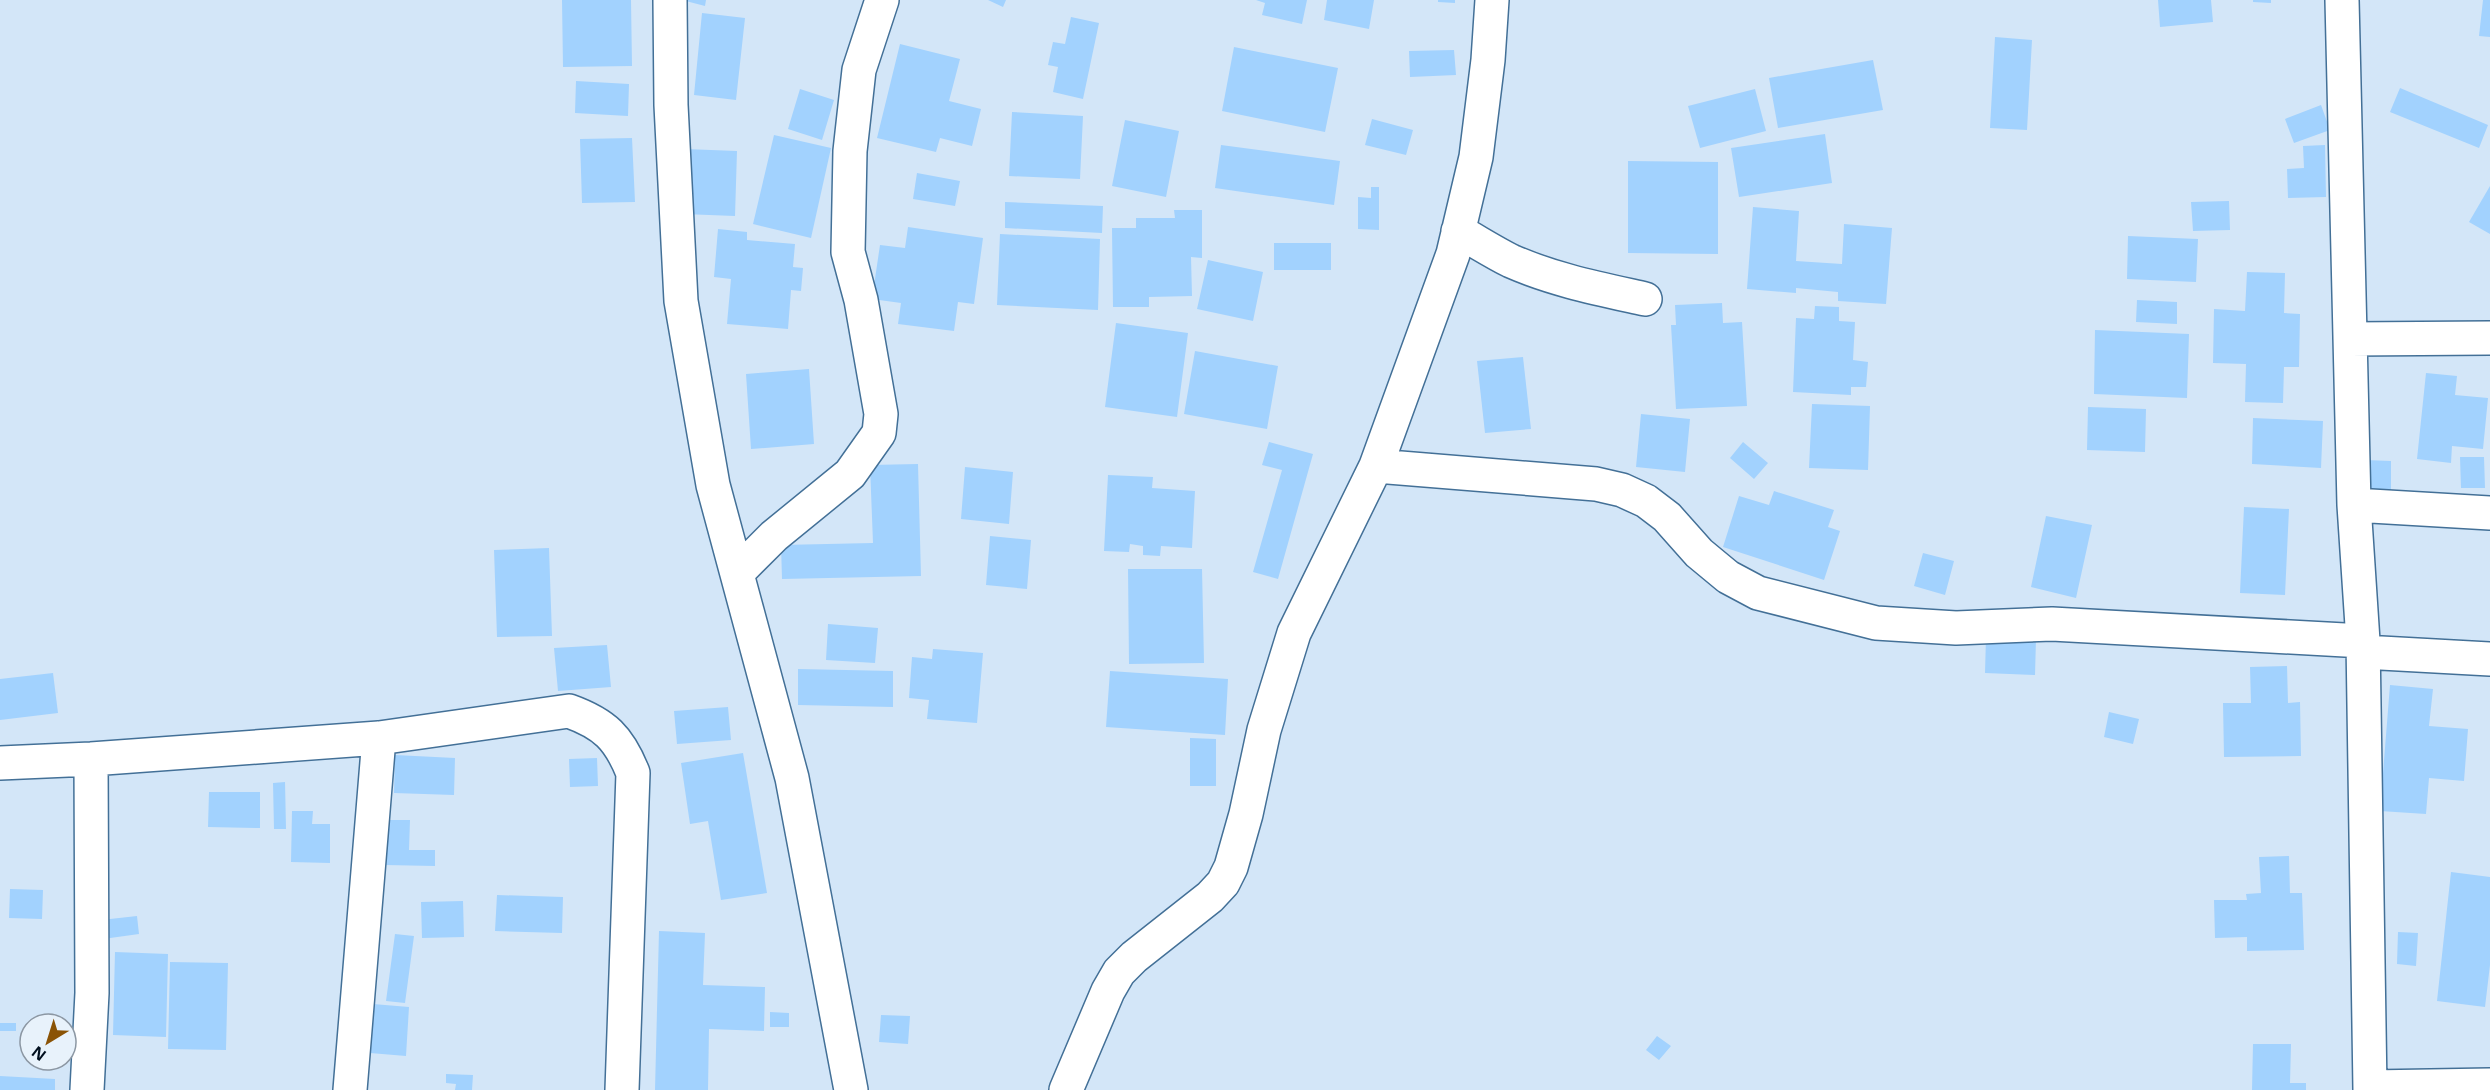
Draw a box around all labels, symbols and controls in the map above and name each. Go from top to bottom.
north arrow [18,1012,78,1072]
text: N [27,1041,51,1066]

